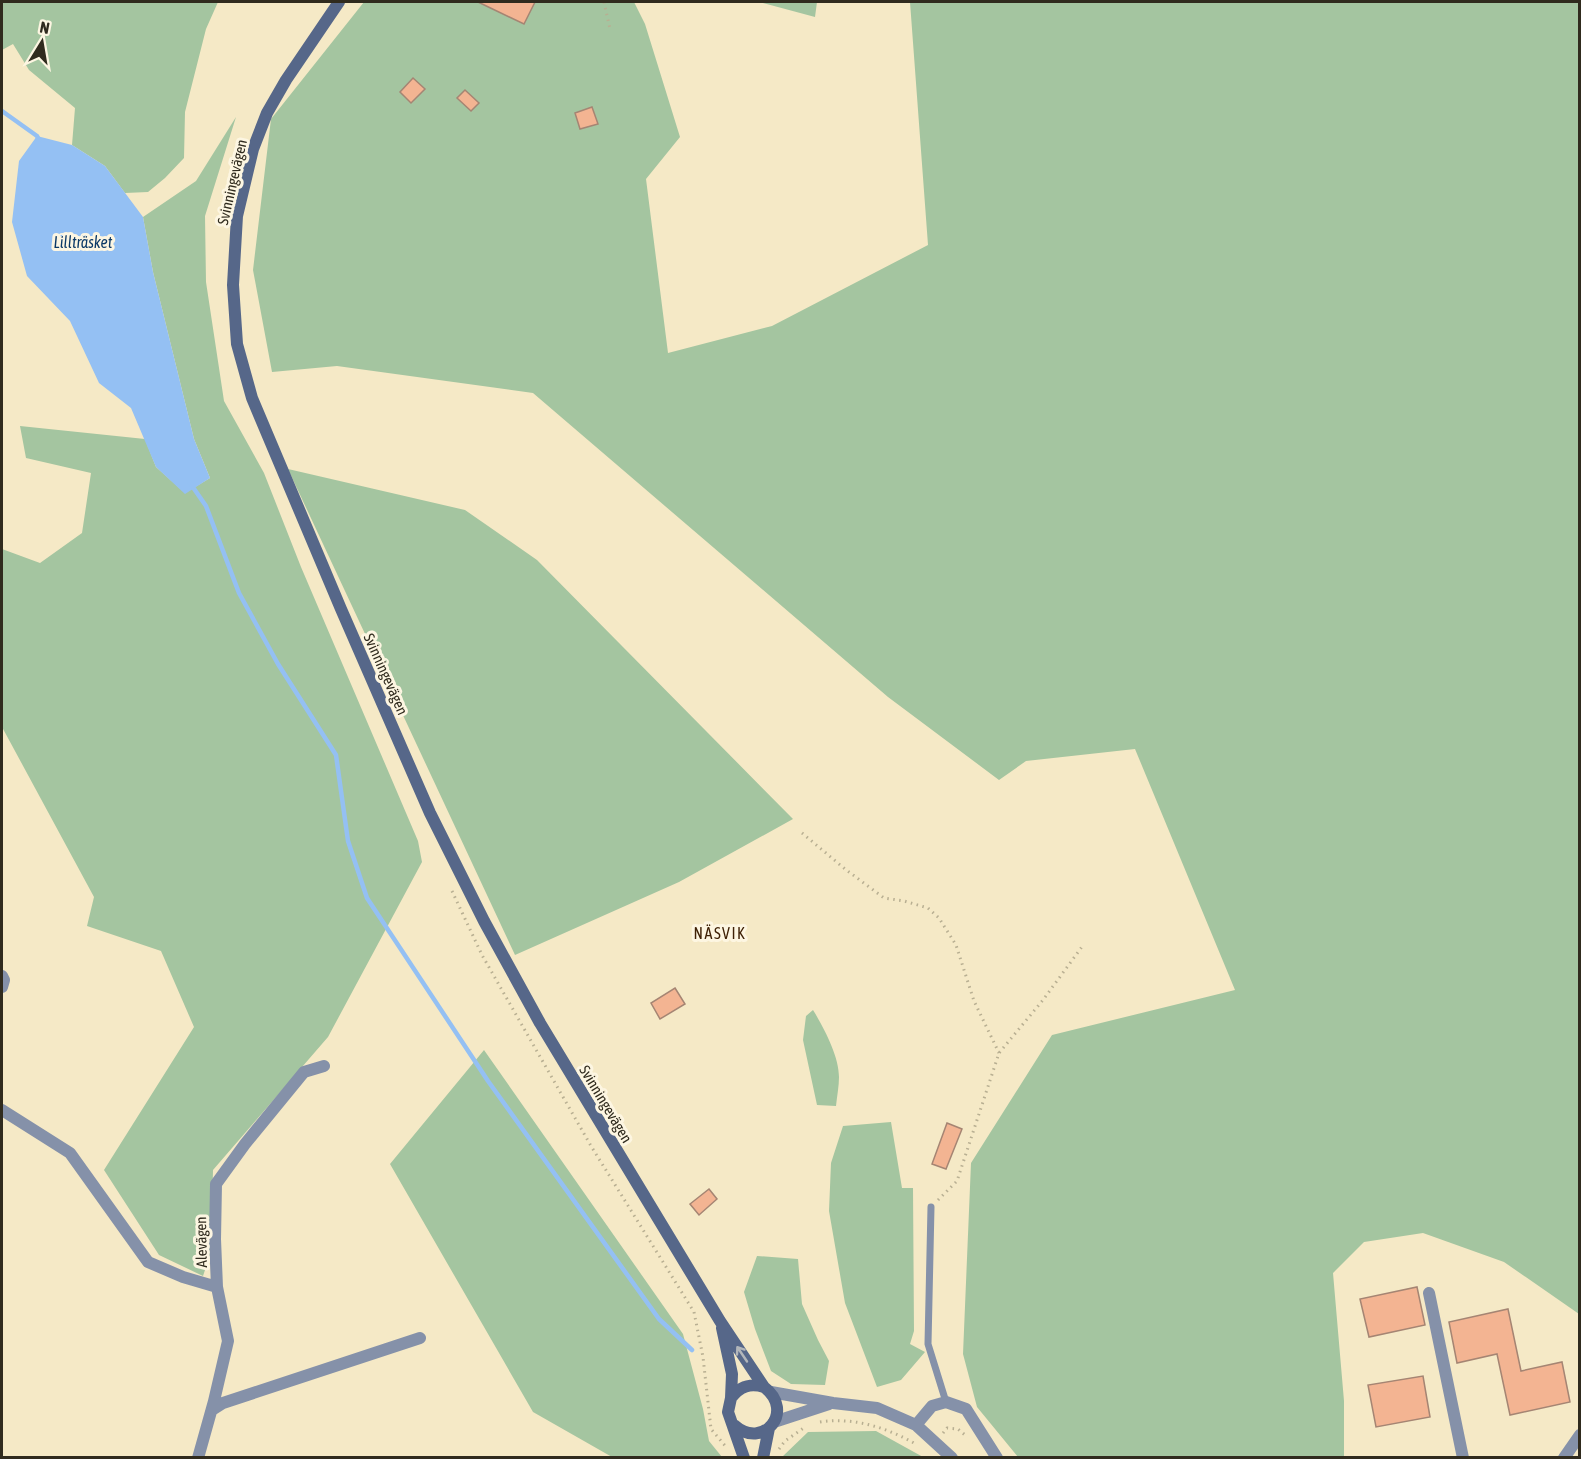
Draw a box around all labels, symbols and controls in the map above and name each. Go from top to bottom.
north arrow [12,12,72,72]
text: N [39,18,51,37]
street label: Svinningevägen [214,138,250,226]
water label: Lillträsket [54,233,113,251]
street label: Svinningevägen [361,631,411,717]
district label: NÄSVIK [694,924,746,942]
street label: Svinningevägen [576,1062,636,1146]
street label: Alevägen [192,1216,210,1268]
one-way arrow [736,1346,748,1363]

